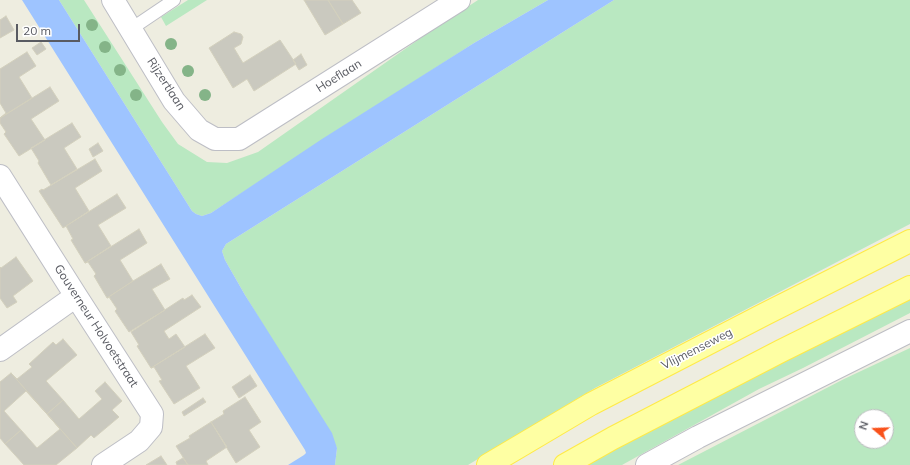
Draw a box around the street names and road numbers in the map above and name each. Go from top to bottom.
street label: Rijzertlaan [144,55,188,113]
street label: Hoeflaan [314,56,364,96]
street label: Gouverneur Holvoetstraat [51,262,141,390]
street label: Vlijmenseweg [659,325,735,373]

